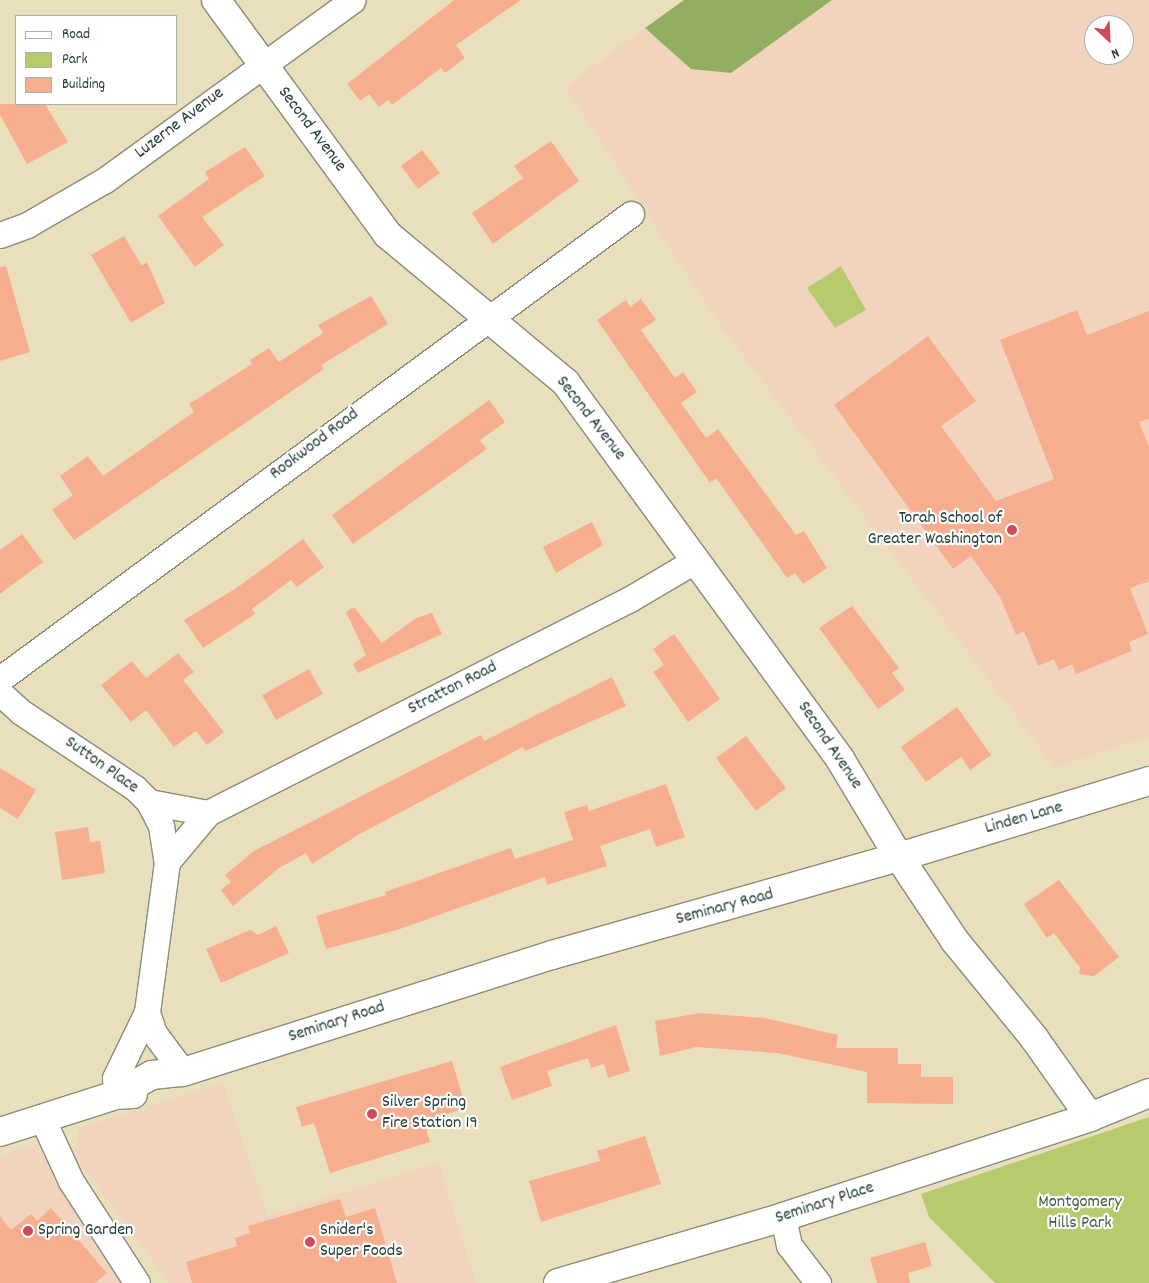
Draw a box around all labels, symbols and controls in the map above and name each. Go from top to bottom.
legend [15,15,178,105]
north arrow [1084,15,1134,65]
text: Road [62,24,90,46]
text: N [1108,42,1122,63]
text: Park [62,49,88,71]
text: Building [62,74,105,96]
street label: Luzerne Avenue [131,83,229,165]
street label: Second Avenue [272,83,350,177]
street label: Second Avenue [550,372,630,466]
street label: Rookwood Road [266,404,364,486]
place label: Torah School of Greater Washington [867,509,1002,552]
marker: Torah School of Greater Washington [1006,524,1018,536]
street label: Stratton Road [405,657,501,721]
street label: Second Avenue [792,698,866,794]
street label: Sutton Place [60,733,142,799]
street label: Linden Lane [983,798,1065,840]
street label: Seminary Road [674,885,776,931]
street label: Seminary Road [286,997,388,1049]
place label: Silver Spring Fire Station 19 [382,1093,478,1136]
marker: Silver Spring Fire Station 19 [366,1108,378,1120]
street label: Seminary Place [773,1178,877,1230]
park label: Montgomery Hills Park [1038,1193,1122,1236]
place label: Spring Garden [38,1220,133,1242]
place label: Snider's Super Foods [320,1221,403,1264]
marker: Spring Garden [22,1225,34,1237]
marker: Snider's Super Foods [304,1236,316,1248]

